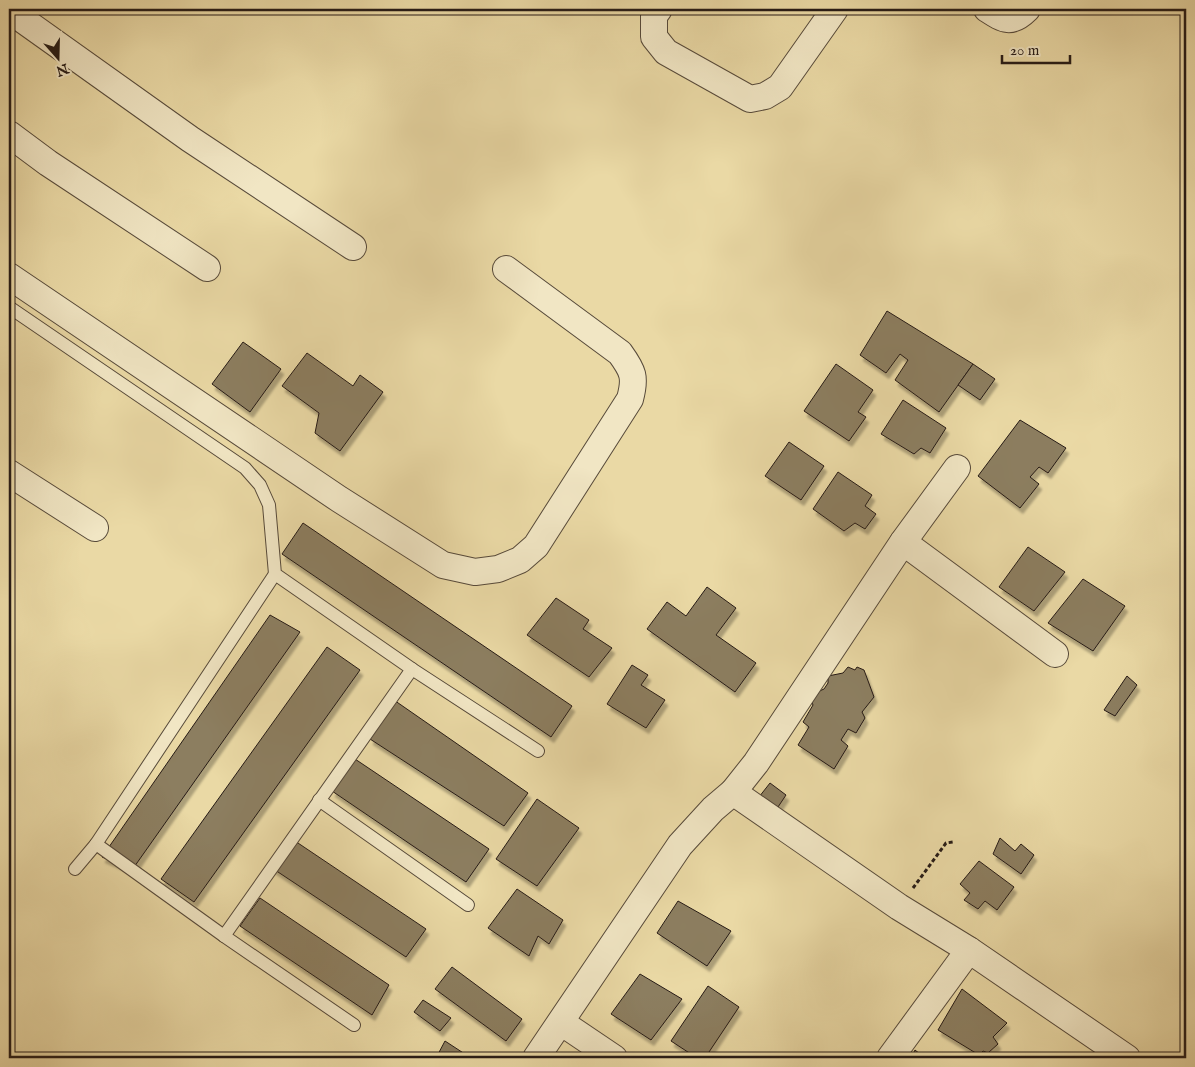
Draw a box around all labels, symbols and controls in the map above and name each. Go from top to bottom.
north arrow [32,32,82,82]
scale bar [1002,32,1070,64]
text: 20 m [1010,41,1040,60]
text: N [53,58,72,80]

